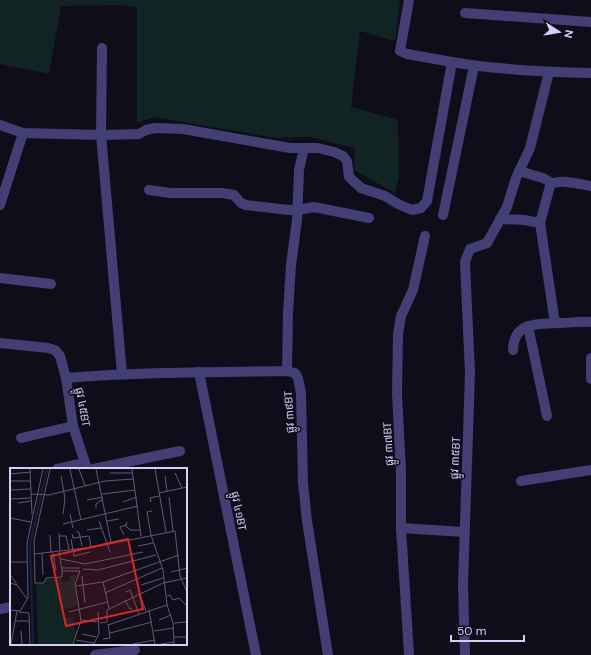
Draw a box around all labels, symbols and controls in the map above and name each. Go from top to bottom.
north arrow [539,12,579,52]
text: N [561,29,576,39]
street label: ផ្លូវ ៤៥BT [69,386,93,429]
street label: ផ្លូវ ៣៩BT [281,390,300,434]
street label: ផ្លូវ ៣៧BT [380,421,399,466]
street label: ផ្លូវ ៣៥BT [447,436,466,480]
inset map [10,468,187,645]
street label: ផ្លូវ ៤១BT [225,490,250,533]
scale bar [451,617,524,643]
text: 50 m [457,623,486,639]

